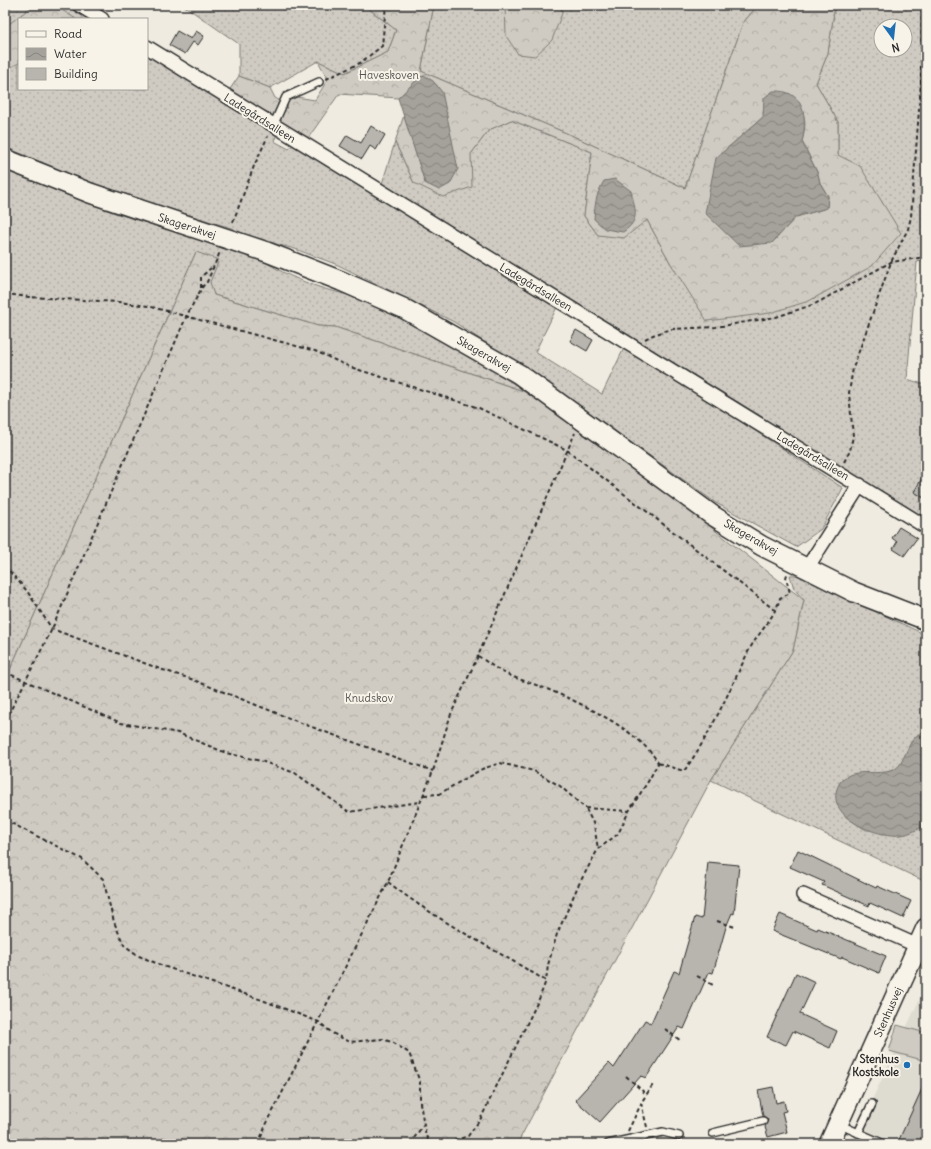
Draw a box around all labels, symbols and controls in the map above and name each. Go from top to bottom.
legend [18,18,148,90]
north arrow [873,18,913,58]
text: Road [54,26,82,41]
text: N [890,40,901,55]
text: Water [54,46,87,61]
text: Building [54,66,98,81]
park label: Haveskoven [359,68,419,82]
street label: Ladegårdsalleen [221,90,299,146]
street label: Skagerakvej [156,210,218,242]
street label: Ladegårdsalleen [497,260,575,314]
street label: Skagerakvej [455,333,513,375]
street label: Ladegårdsalleen [774,429,852,483]
street label: Skagerakvej [722,516,780,558]
park label: Knudskov [345,691,394,705]
street label: Stenhusvej [871,985,905,1039]
place label: Stenhus Kostskole [852,1052,899,1079]
marker: Stenhus Kostskole [902,1060,912,1070]

